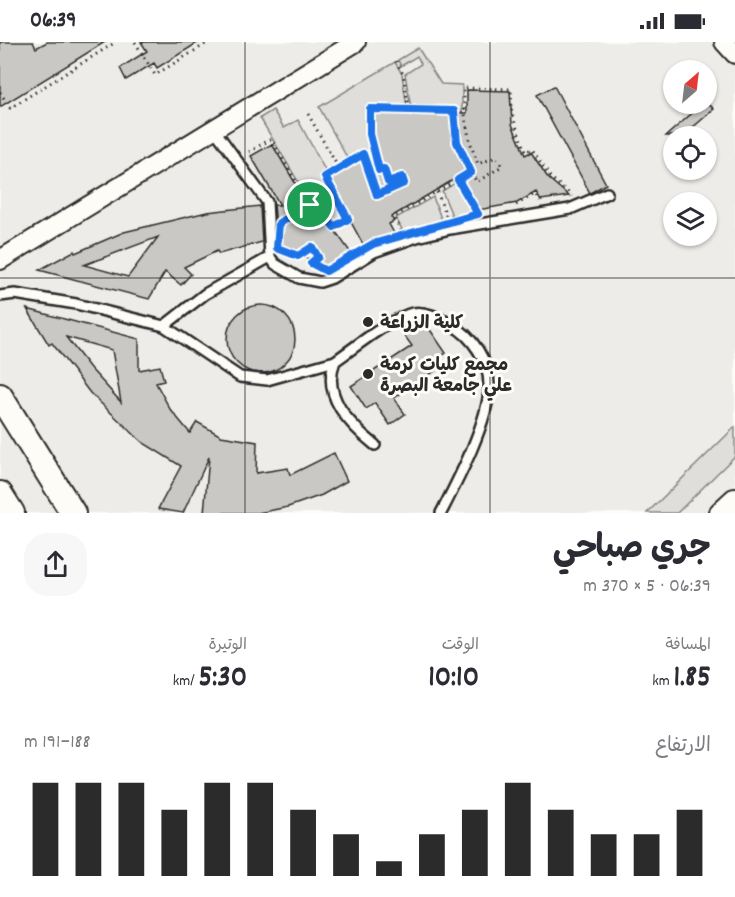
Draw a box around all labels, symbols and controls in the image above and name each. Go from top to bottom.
text: 06:39 [30,6,76,37]
north arrow [663,60,717,114]
map controls [663,60,717,246]
button: locate [663,126,717,180]
pin [284,179,335,230]
icon: arrive [293,188,326,221]
button: layers [663,192,717,246]
place label: كلية الزراعة [380,312,463,337]
marker: كلية الزراعة [361,315,375,329]
place label: مجمع كليات كرمة علي جامعة البصرة [380,354,512,401]
marker: مجمع كليات كرمة علي جامعة البصرة [361,367,375,381]
text: جري صباحي [553,527,711,574]
button: share [24,533,87,596]
text: 06:39 · 5 × 370 m [583,573,711,601]
text: الوتيرة [208,634,247,657]
text: الوقت [442,634,479,657]
text: المسافة [665,634,711,657]
text: 5:30 [198,658,247,701]
text: 10:10 [428,658,479,701]
text: 1.85 [674,658,711,701]
text: /km [173,670,198,693]
text: km [652,670,674,693]
text: 188–191 m [24,729,91,757]
text: الارتفاع [655,733,711,761]

